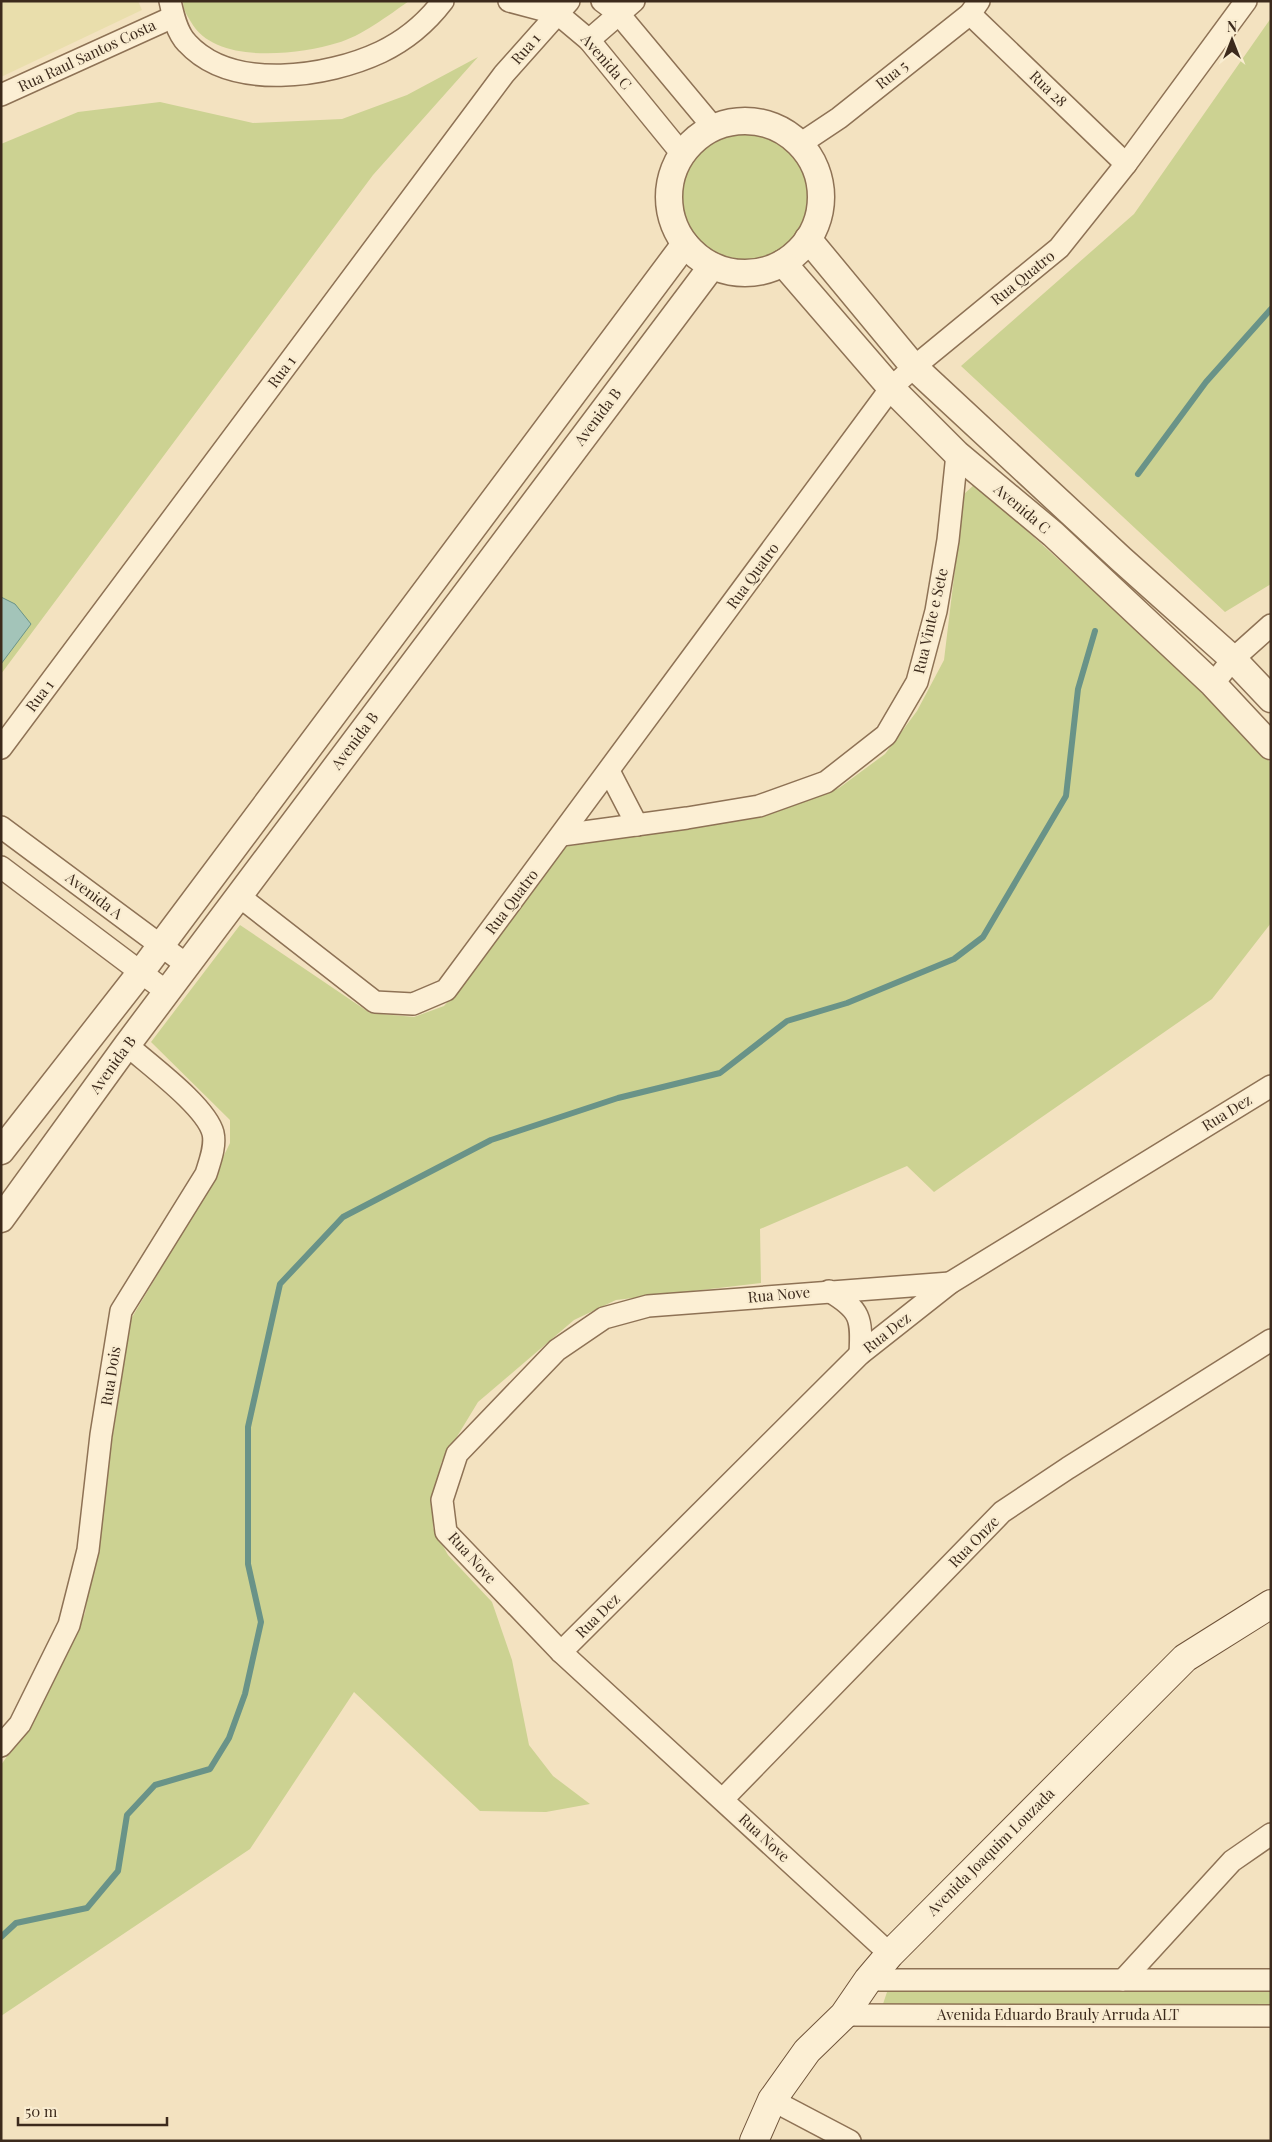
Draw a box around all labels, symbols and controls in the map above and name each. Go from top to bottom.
street label: Rua Raul Santos Costa [14,14,159,96]
north arrow [1207,15,1257,65]
text: N [1227,17,1237,36]
street label: Rua 1 [506,28,545,68]
street label: Avenida C [576,28,636,93]
street label: Rua 5 [871,55,912,93]
street label: Rua 28 [1026,66,1072,111]
street label: Rua Quatro [986,245,1058,309]
street label: Rua 1 [263,351,300,391]
street label: Avenida B [569,384,625,450]
street label: Avenida C [990,478,1055,538]
street label: Rua Quatro [722,539,783,612]
street label: Rua Vinte e Sete [908,566,952,676]
street label: Rua 1 [21,675,58,715]
street label: Avenida B [326,708,382,774]
street label: Rua Quatro [480,865,542,938]
street label: Avenida A [61,867,128,923]
street label: Avenida B [84,1032,140,1098]
street label: Rua Dez [1198,1089,1255,1135]
street label: Rua Nove [747,1281,811,1307]
street label: Rua Dez [859,1307,914,1357]
street label: Rua Dois [95,1345,125,1407]
street label: Rua Onze [944,1511,1003,1571]
street label: Rua Nove [444,1527,501,1587]
street label: Rua Dez [571,1589,624,1642]
street label: Avenida Joaquim Louzada [921,1783,1059,1920]
street label: Rua Nove [735,1809,794,1866]
street label: Avenida Eduardo Brauly Arruda ALT [936,2004,1179,2024]
scale bar [18,2094,166,2126]
text: 50 m [25,2101,58,2121]

